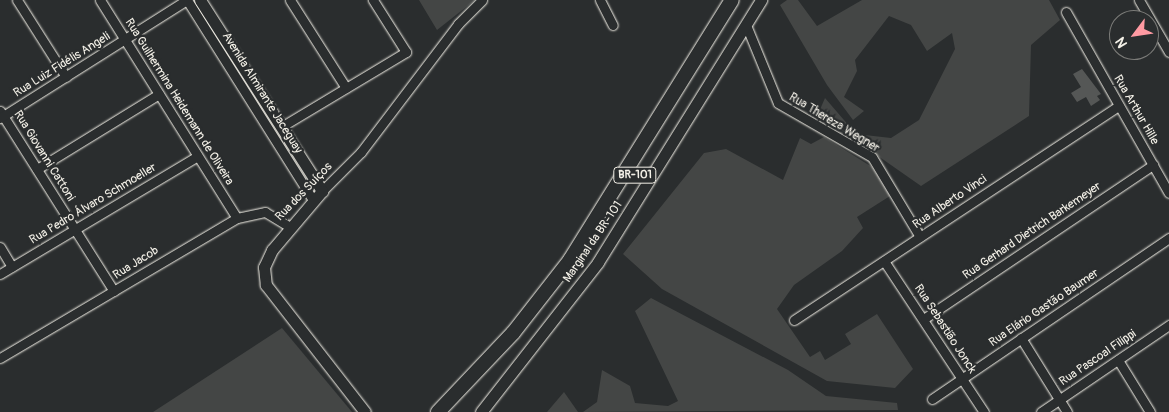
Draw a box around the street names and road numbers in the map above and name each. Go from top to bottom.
street label: Rua Guilhermina Heidemann de Oliveira [122,16,236,188]
street label: Rua Luiz Fidélis Angeli [11,29,113,101]
street label: Avenida Almirante Jaceguay [219,30,305,156]
street label: Rua Arthur Hille [1110,73,1162,147]
street label: Rua Thereza Wegner [786,90,882,156]
street label: Rua Giovanni Cattoni [10,108,78,204]
street label: Rua Pedro Álvaro Schmoeller [27,160,159,248]
street label: Rua dos Suíços [273,160,335,224]
road number: BR-101 [612,166,658,184]
street label: Rua Alberto Vinci [910,172,990,232]
street label: Rua Gerhard Dietrich Barkemeyer [960,179,1104,283]
street label: Marginal da BR-101 [561,199,625,285]
street label: Rua Jacob [111,243,161,283]
street label: Rua Elário Gastão Baumer [987,266,1101,350]
street label: Rua Sebastião Jonck [911,282,979,376]
street label: Rua Pascoal Filippi [1057,327,1139,389]

